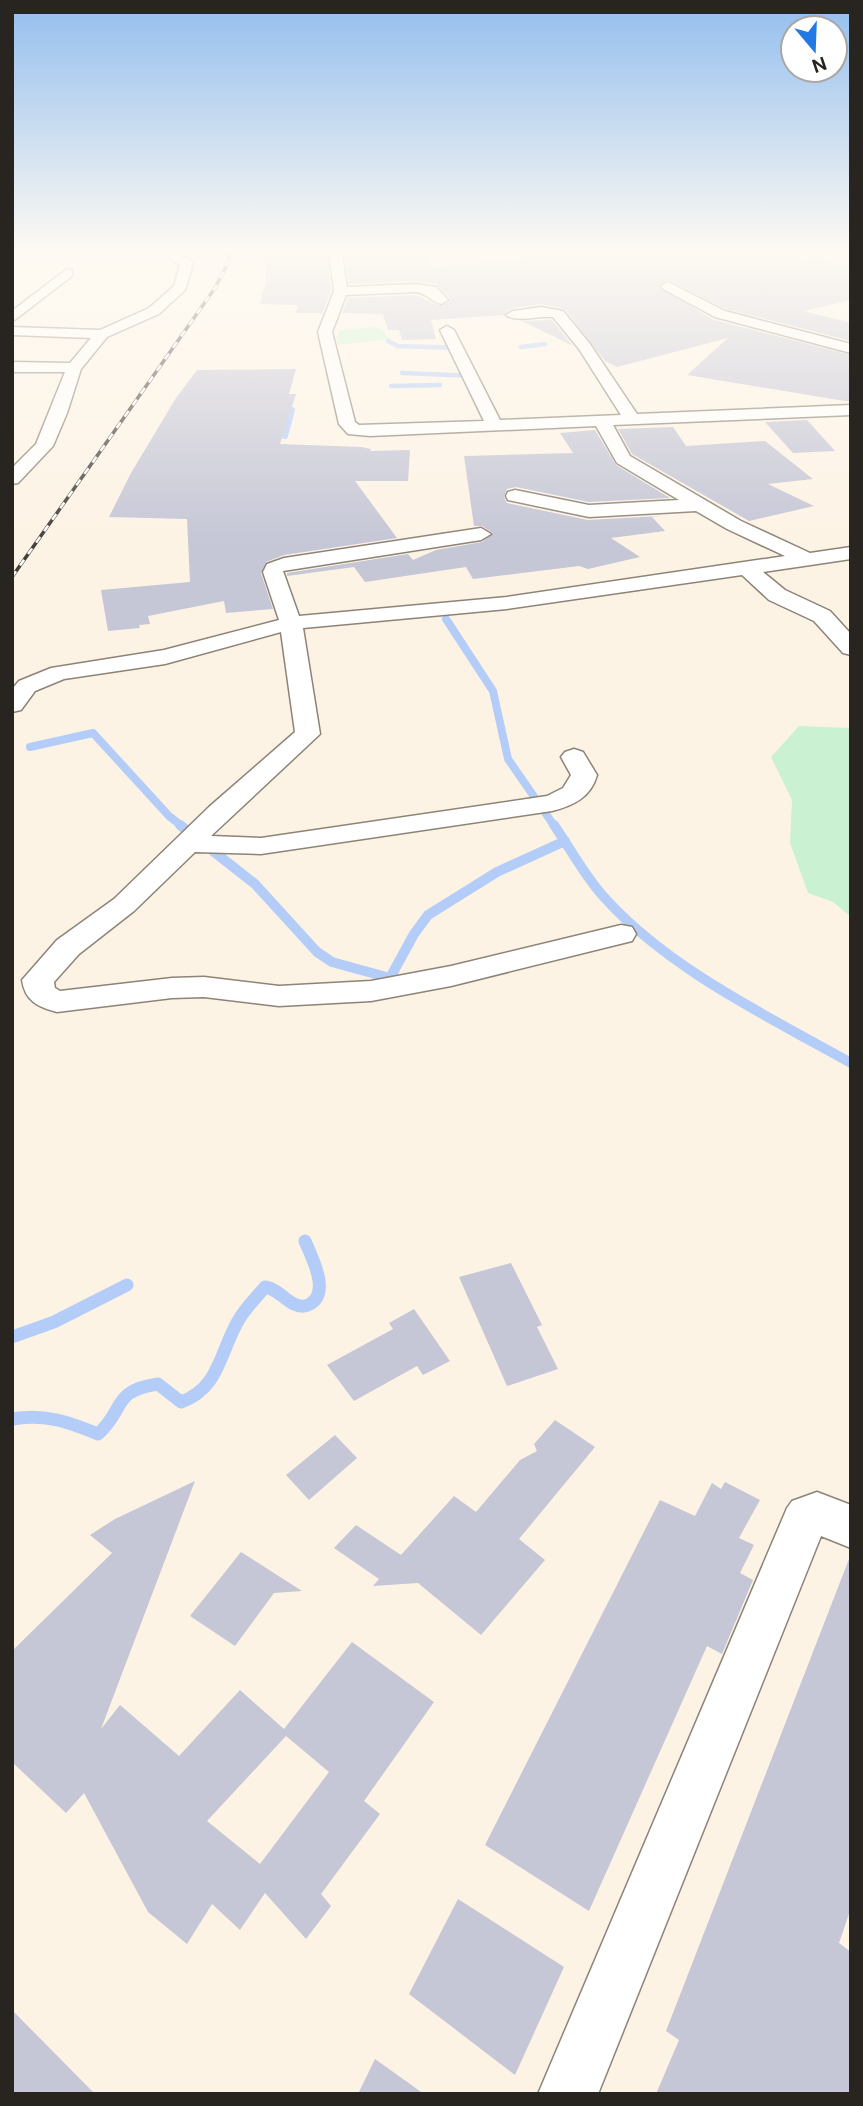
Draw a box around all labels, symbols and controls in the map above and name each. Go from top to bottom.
north arrow [779,14,849,84]
text: N [809,51,830,79]

